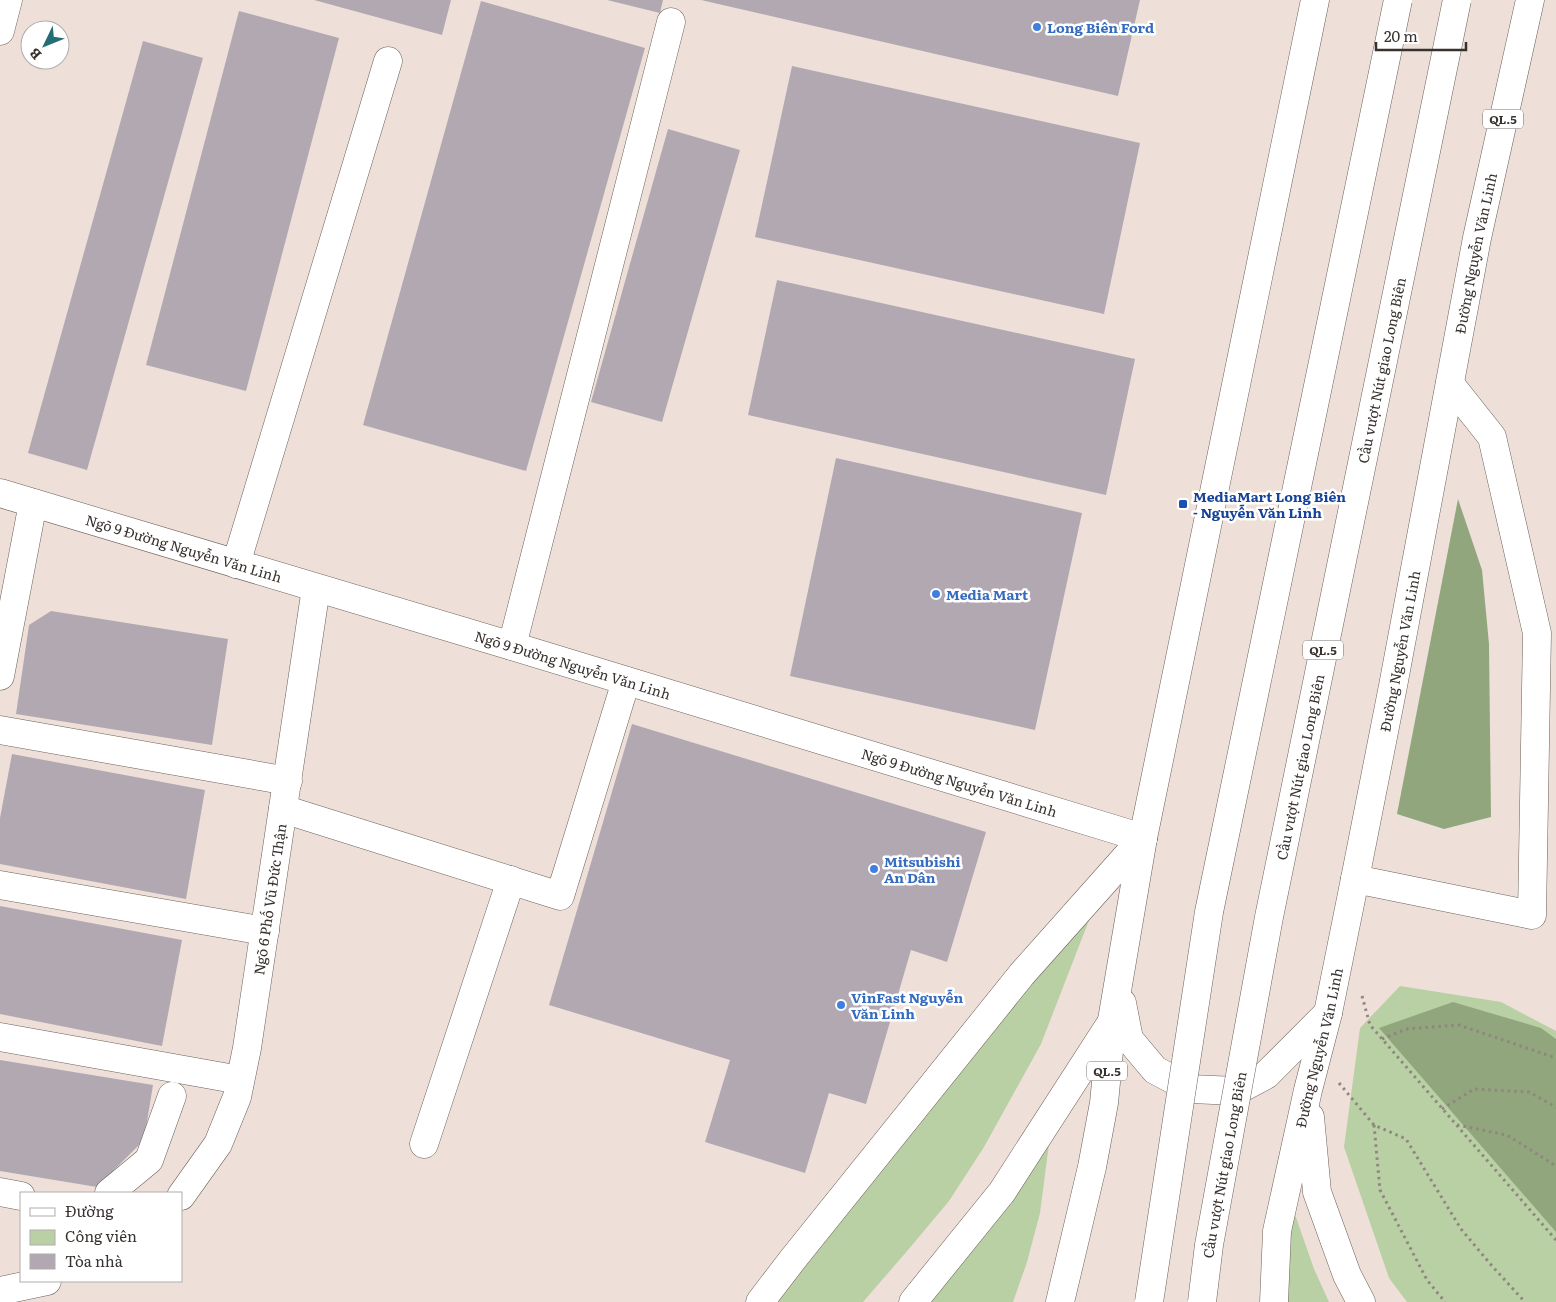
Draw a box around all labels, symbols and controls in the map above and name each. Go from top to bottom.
place label: Long Biên Ford [1047,17,1154,37]
north arrow [20,20,70,70]
scale bar [1376,20,1466,52]
marker: Long Biên Ford [1031,21,1043,33]
text: 20 m [1384,24,1418,47]
text: B [24,44,45,65]
road number: QL.5 [1483,110,1523,128]
street label: Đường Nguyễn Văn Linh [1449,171,1501,335]
street label: Cầu vượt Nút giao Long Biên [1352,275,1410,465]
place label: MediaMart Long Biên - Nguyễn Văn Linh [1193,486,1346,522]
marker: MediaMart Long Biên - Nguyễn Văn Linh [1177,498,1189,510]
street label: Ngõ 9 Đường Nguyễn Văn Linh [83,509,284,587]
street label: Đường Nguyễn Văn Linh [1374,569,1425,733]
place label: Media Mart [946,584,1029,604]
marker: Media Mart [930,588,942,600]
street label: Ngõ 9 Đường Nguyễn Văn Linh [472,625,673,704]
road number: QL.5 [1303,640,1343,660]
street label: Cầu vượt Nút giao Long Biên [1271,672,1329,862]
street label: Ngõ 9 Đường Nguyễn Văn Linh [859,743,1060,821]
street label: Ngõ 6 Phố Vũ Đức Thận [248,822,291,976]
place label: Mitsubishi An Dân [884,851,961,887]
marker: Mitsubishi An Dân [868,863,880,875]
street label: Đường Nguyễn Văn Linh [1290,966,1347,1130]
place label: VinFast Nguyễn Văn Linh [851,987,963,1023]
marker: VinFast Nguyễn Văn Linh [835,999,847,1011]
road number: QL.5 [1087,1062,1127,1080]
street label: Cầu vượt Nút giao Long Biên [1197,1070,1251,1259]
legend [20,1192,182,1282]
text: Đường [65,1199,114,1222]
text: Công viên [65,1224,137,1247]
text: Tòa nhà [65,1249,124,1272]

